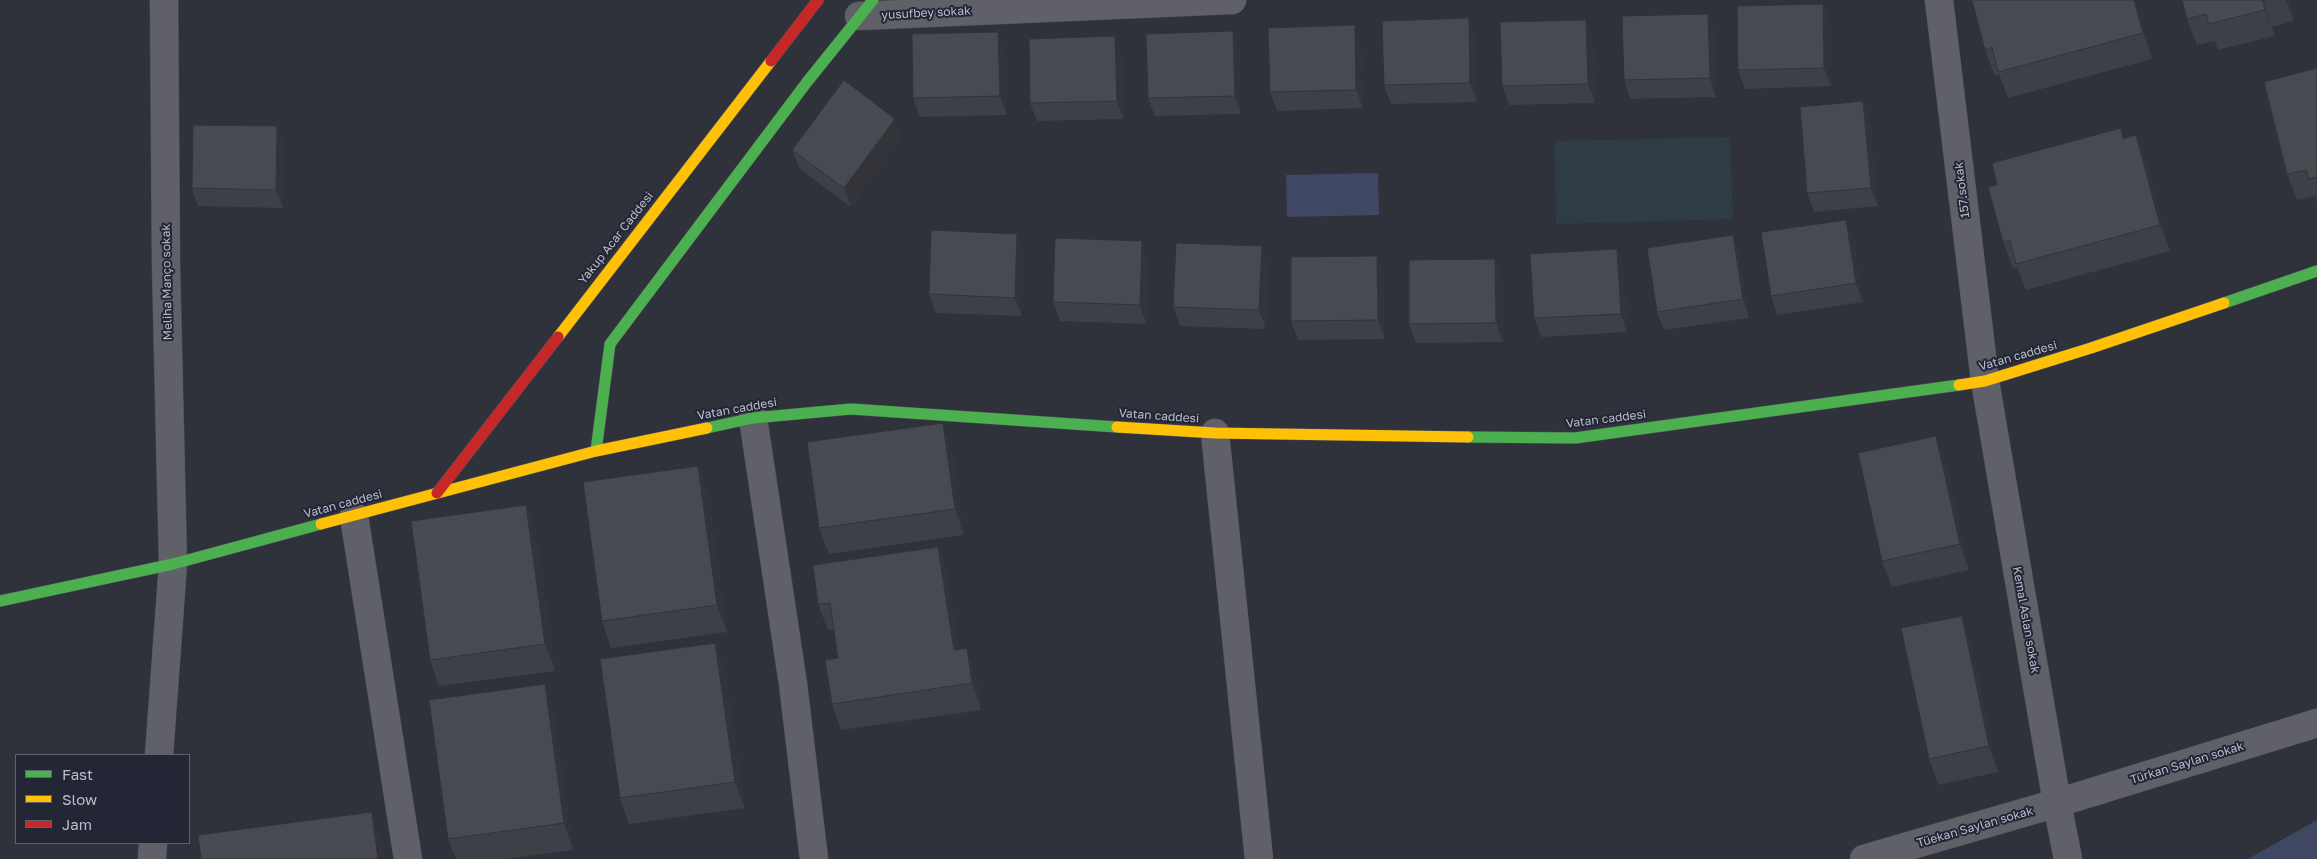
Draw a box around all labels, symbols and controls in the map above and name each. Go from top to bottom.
street label: yusufbey sokak [881,3,971,23]
street label: 157.sokak [1951,161,1973,219]
street label: Yakup Acar Caddesi [576,189,656,287]
street label: Meliha Manço sokak [159,224,175,340]
street label: Vatan caddesi [1977,338,2059,374]
street label: Vatan caddesi [696,395,778,423]
street label: Vatan caddesi [1118,406,1200,426]
street label: Vatan caddesi [1565,407,1647,431]
street label: Vatan caddesi [302,487,384,521]
street label: Kemal Aslan sokak [2010,565,2042,675]
street label: Türkan Saylan sokak [2128,739,2246,787]
legend [15,754,190,844]
text: Fast [62,765,93,783]
text: Slow [62,790,97,808]
street label: Tüekan Saylan sokak [1915,803,2035,851]
text: Jam [62,815,92,833]

